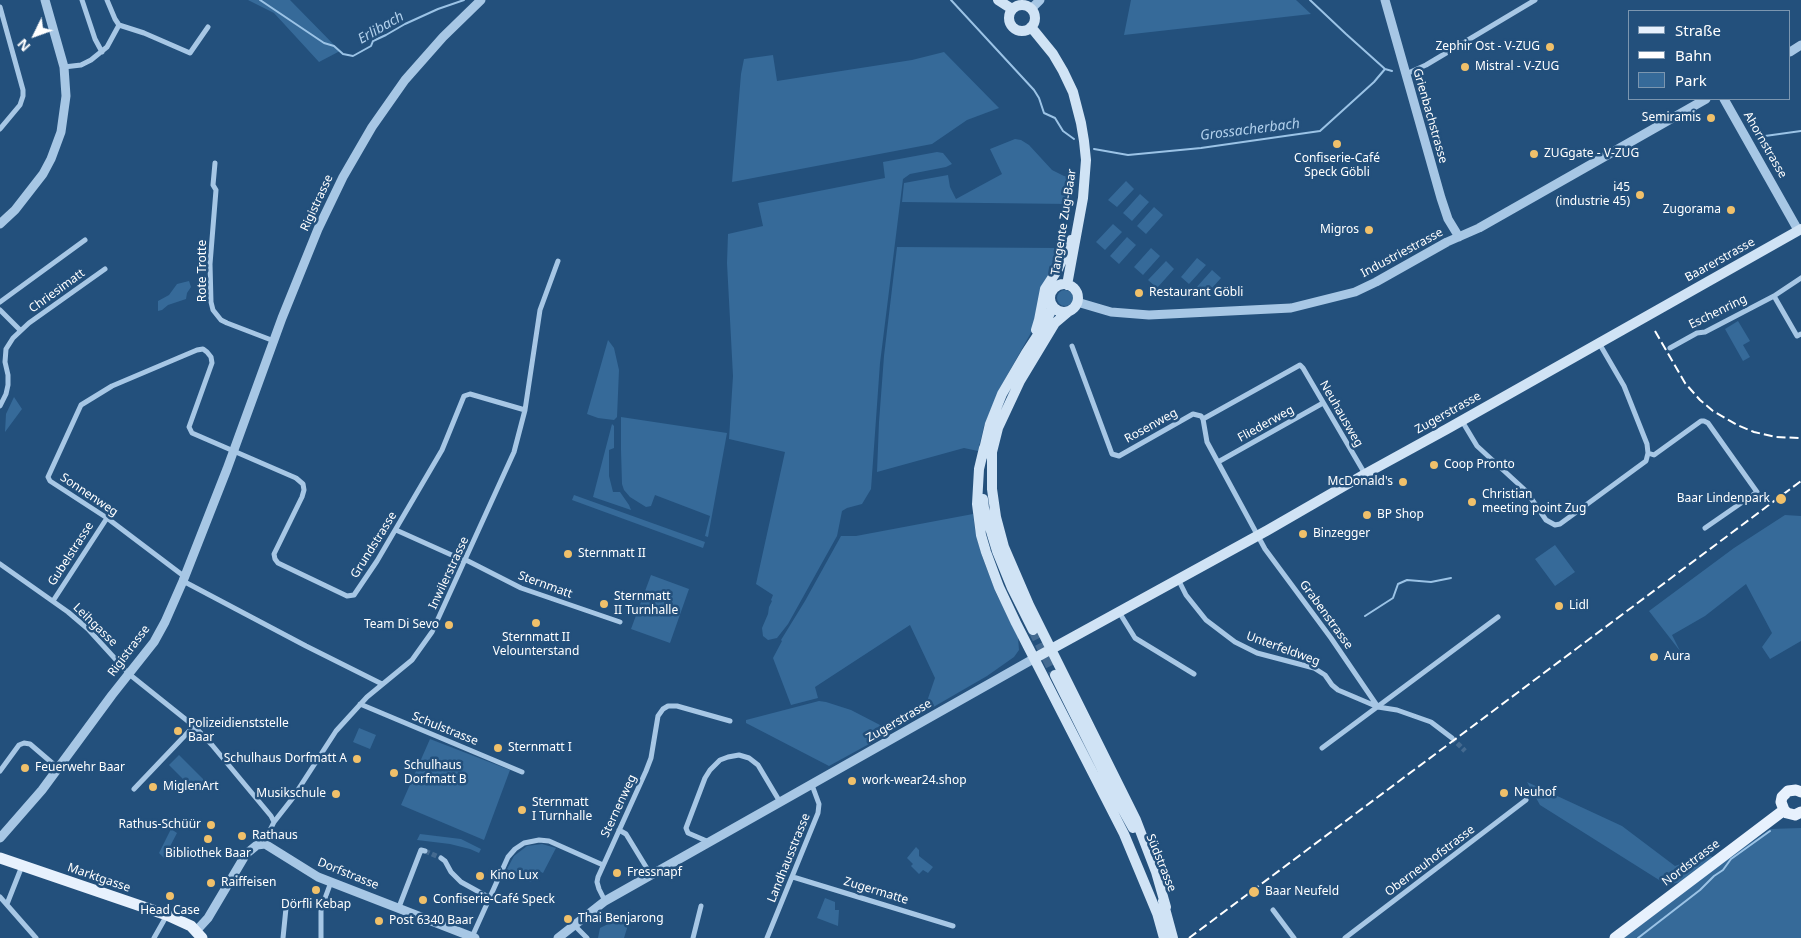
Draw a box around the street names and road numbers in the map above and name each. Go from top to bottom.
street label: Grienbachstrasse [1410,67,1450,165]
street label: Ahornstrasse [1740,109,1790,181]
street label: Tangente Zug-Baar [1048,168,1080,276]
street label: Rigistrasse [298,172,336,234]
street label: Industriestrasse [1358,225,1446,281]
street label: Baarerstrasse [1683,235,1757,285]
street label: Rote Trotte [196,240,210,302]
street label: Chriesimatt [26,266,88,316]
street label: Eschenring [1687,292,1749,332]
street label: Neuhausweg [1316,378,1366,450]
street label: Zugerstrasse [1413,389,1483,437]
street label: Fliederweg [1235,403,1297,445]
street label: Rosenweg [1122,406,1180,446]
street label: Sonnenweg [57,470,121,520]
street label: Grundstrasse [348,509,400,581]
street label: Gubelstrasse [45,519,97,589]
street label: Inwilerstrasse [426,534,472,612]
street label: Sternmatt [516,569,574,601]
street label: Grabenstrasse [1296,578,1356,652]
street label: Leihgasse [70,600,120,650]
street label: Rigistrasse [105,622,153,680]
street label: Unterfeldweg [1244,629,1322,669]
street label: Zugerstrasse [864,696,934,746]
street label: Schulstrasse [410,709,480,749]
street label: Sternenweg [598,772,640,840]
street label: Landhausstrasse [765,811,813,905]
street label: Oberneuhofstrasse [1382,823,1478,899]
street label: Südstrasse [1143,832,1179,894]
street label: Nordstrasse [1659,837,1723,889]
street label: Dorfstrasse [315,855,381,893]
street label: Marktgasse [66,860,132,896]
street label: Zugermatte [842,874,910,908]

